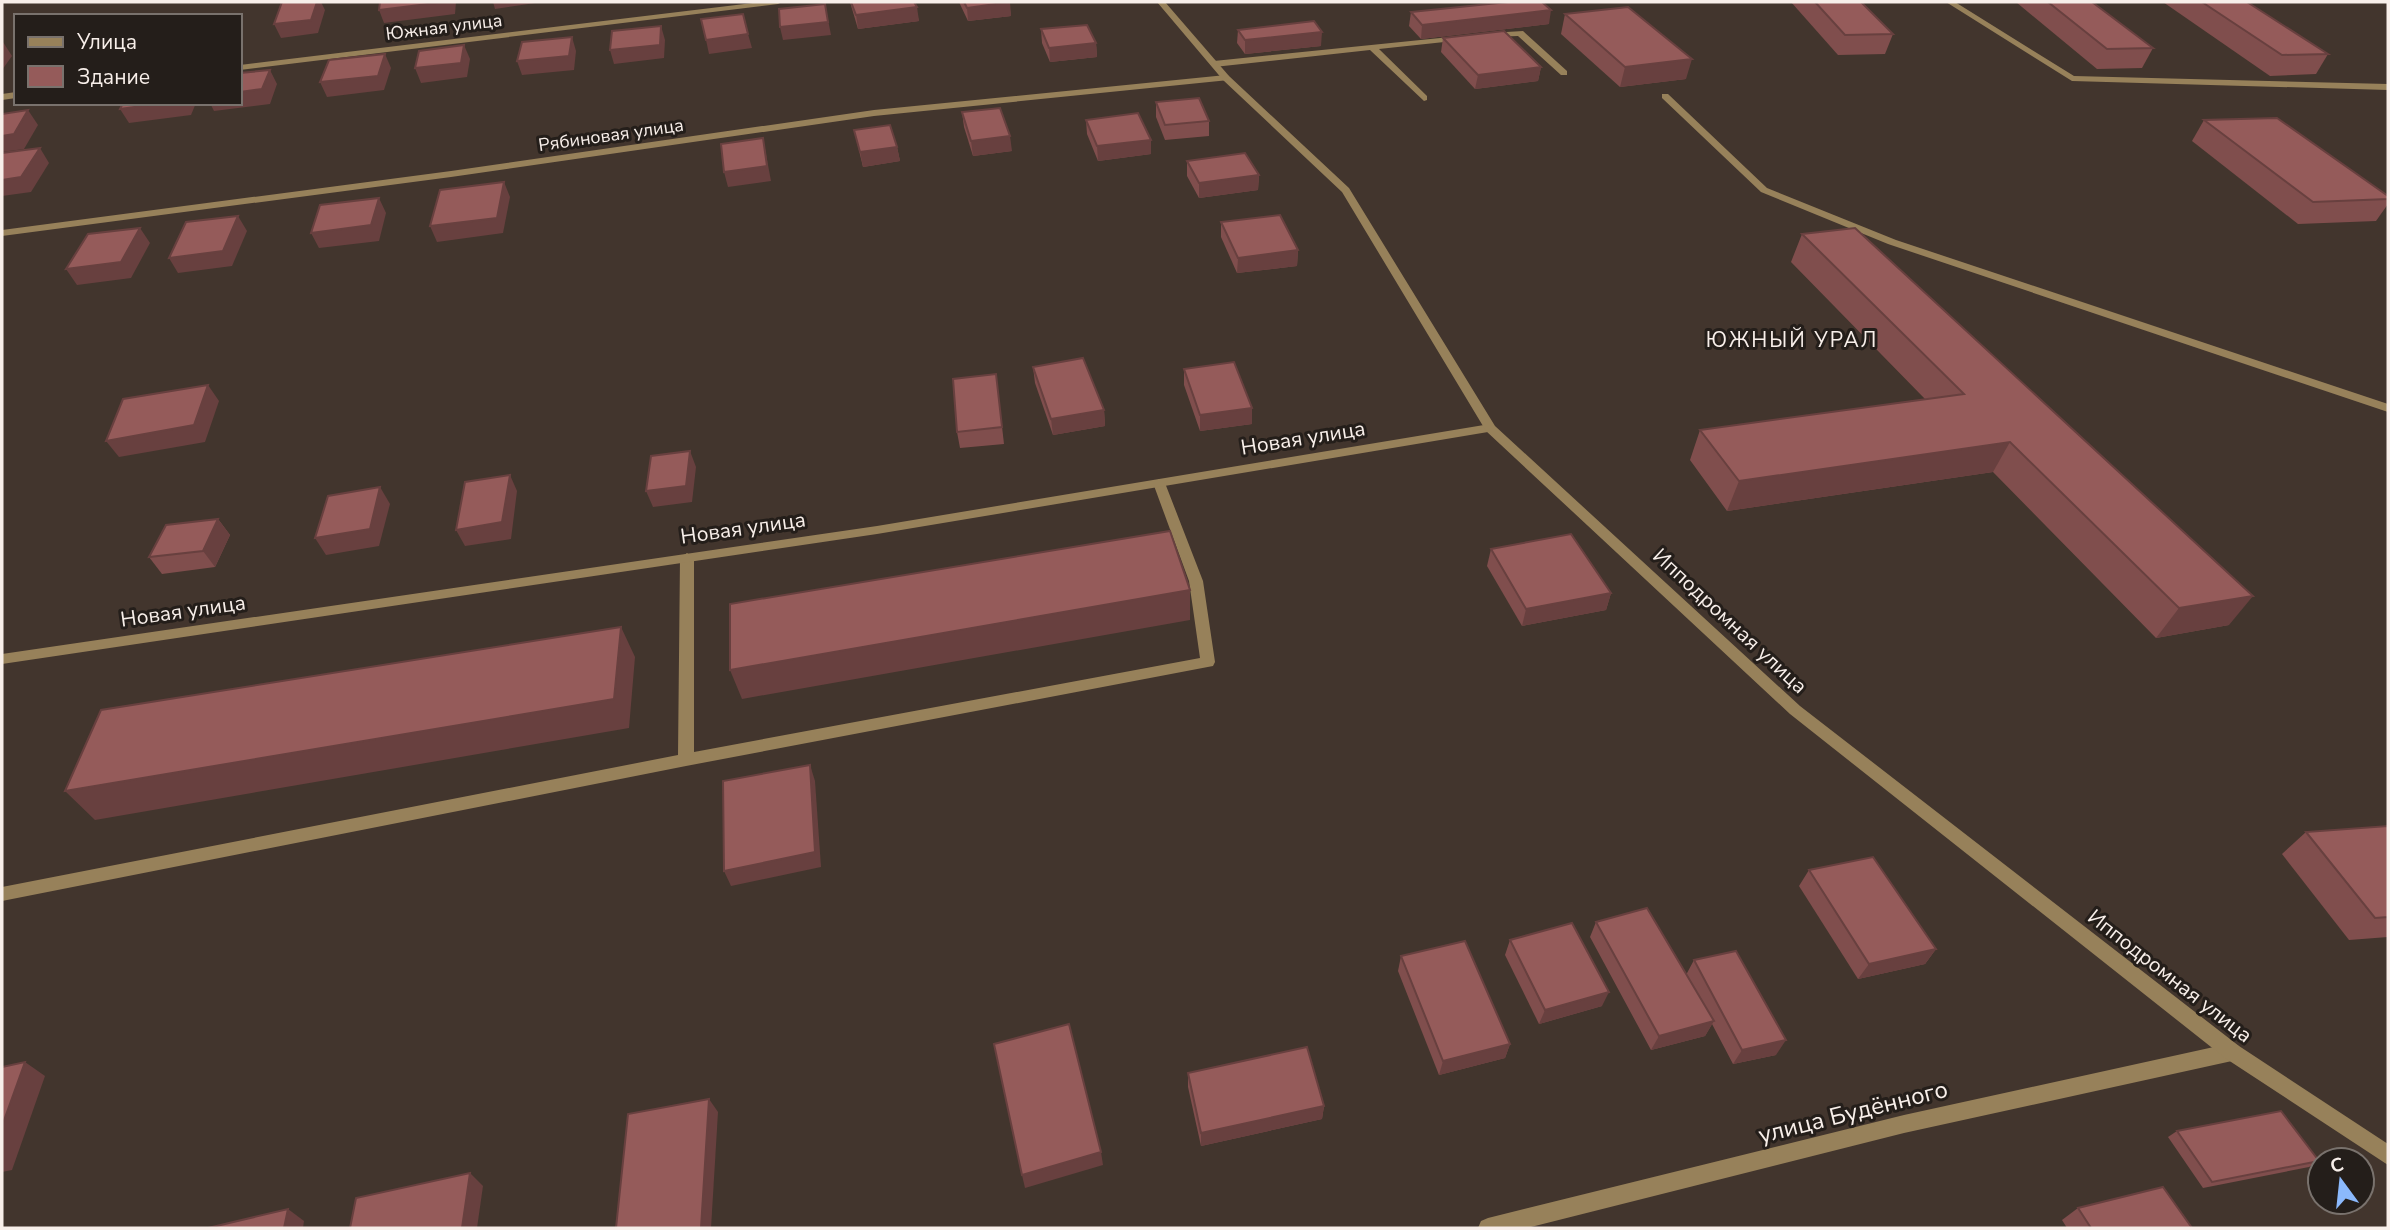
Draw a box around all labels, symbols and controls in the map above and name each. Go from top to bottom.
street label: Южная улица [384,8,504,46]
legend [14,14,242,105]
text: Улица [76,28,137,56]
text: Здание [77,63,150,91]
street label: Рябиновая улица [537,113,685,157]
district label: ЮЖНЫЙ УРАЛ [1706,326,1878,354]
street label: Новая улица [1239,414,1367,462]
street label: Новая улица [679,505,807,551]
street label: Ипподромная улица [1647,542,1813,700]
street label: Новая улица [119,588,247,634]
street label: Ипподромная улица [2082,903,2258,1049]
street label: улица Будённого [1755,1073,1951,1151]
north arrow [2306,1146,2376,1216]
text: С [2327,1151,2347,1180]

